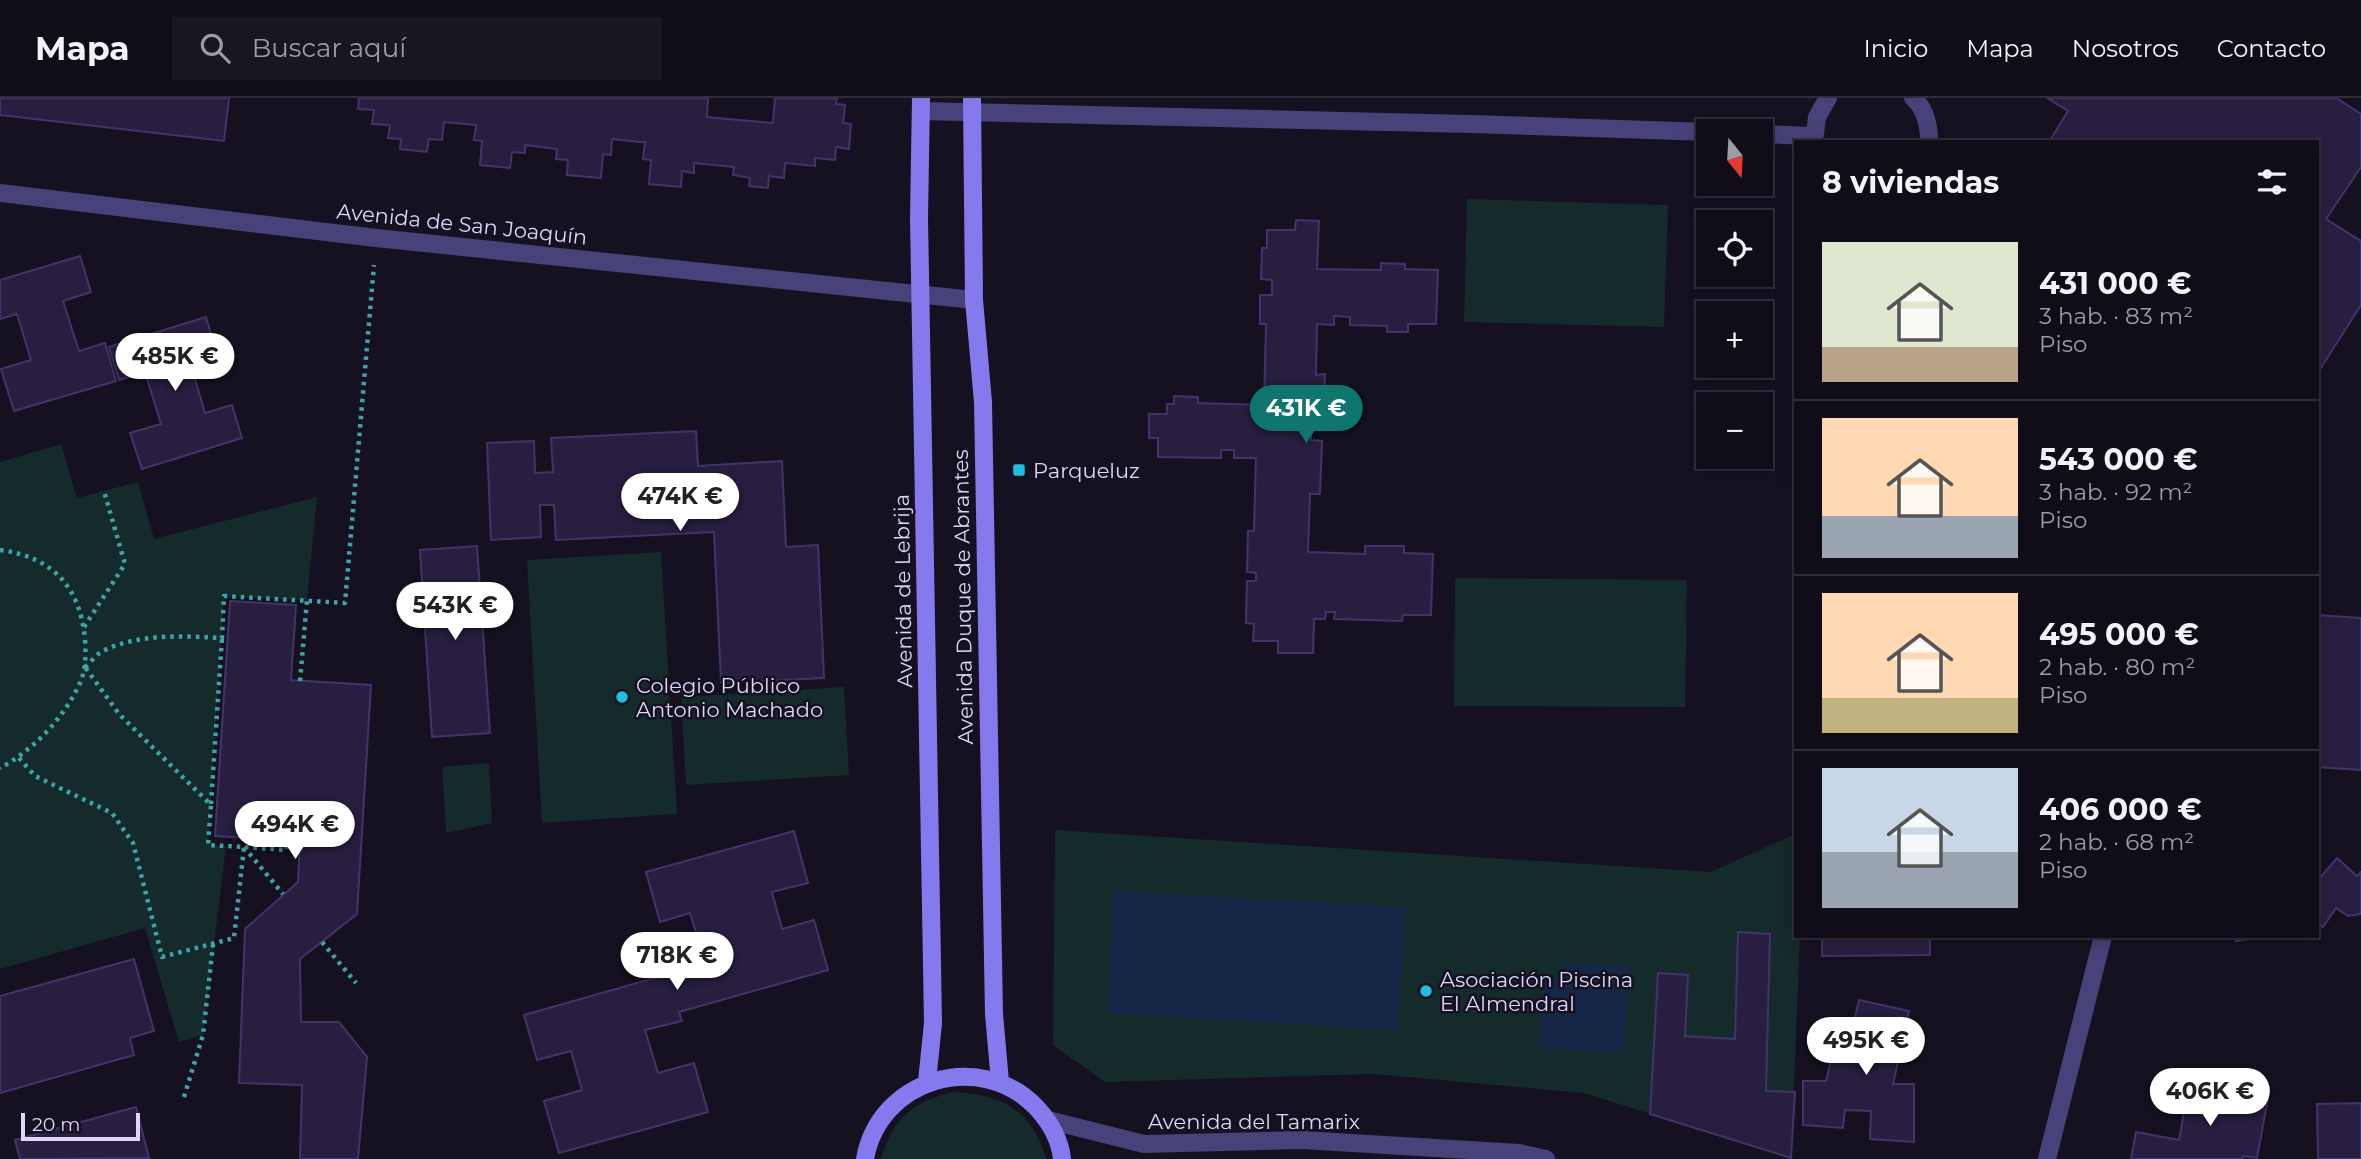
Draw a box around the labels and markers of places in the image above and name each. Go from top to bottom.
pin: 485K € [118,334,232,393]
pin: 431K € [1249,386,1363,445]
place label: Parqueluz [1033,458,1140,483]
marker: Parqueluz [1011,462,1027,478]
pin: 474K € [623,474,737,533]
pin: 543K € [398,582,512,642]
place label: Colegio Público Antonio Machado [636,673,823,722]
marker: Colegio Público Antonio Machado [614,689,630,705]
pin: 494K € [238,802,352,861]
pin: 718K € [620,932,734,992]
place label: Asociación Piscina El Almendral [1440,967,1633,1016]
marker: Asociación Piscina El Almendral [1418,983,1434,999]
pin: 495K € [1809,1018,1923,1077]
pin: 406K € [2153,1068,2267,1128]

